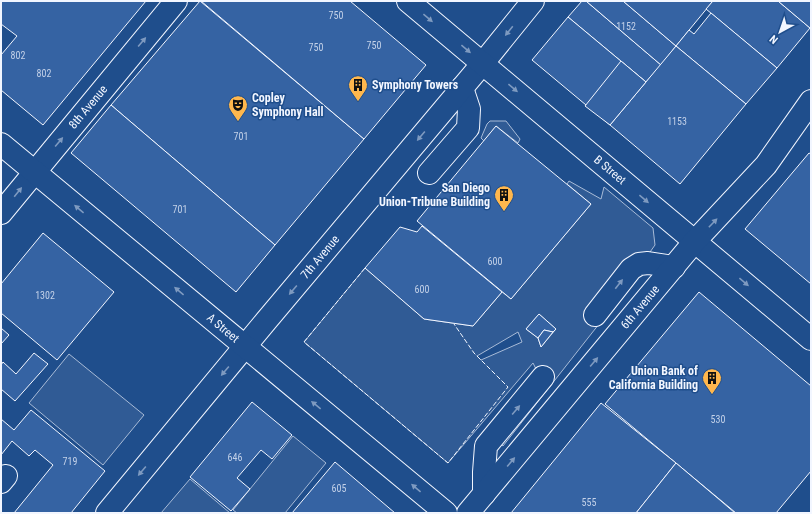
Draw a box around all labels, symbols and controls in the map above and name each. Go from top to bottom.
house number: 750 [329,10,343,21]
north arrow [760,12,800,52]
one-way arrow [423,13,434,22]
house number: 1152 [616,21,636,32]
one-way arrow [504,26,513,37]
text: N [767,32,781,46]
one-way arrow [138,37,147,47]
house number: 750 [367,40,381,51]
house number: 750 [309,42,323,53]
one-way arrow [460,44,471,53]
house number: 802 [11,50,25,61]
house number: 802 [37,68,51,79]
building icon: Symphony Towers [347,74,369,102]
place label: Symphony Towers [372,78,459,92]
street label: 8th Avenue [66,82,110,132]
one-way arrow [507,84,518,93]
place label: Copley Symphony Hall [252,91,324,119]
theatre icon: Copley Symphony Hall [227,94,249,122]
house number: 1153 [667,116,687,127]
house number: 701 [234,131,248,142]
one-way arrow [417,131,426,142]
one-way arrow [55,137,64,147]
street label: B Street [591,153,629,188]
place label: San Diego Union-Tribune Building [379,181,490,209]
building icon: San Diego Union-Tribune Building [493,184,515,212]
one-way arrow [13,187,22,198]
one-way arrow [639,194,650,203]
one-way arrow [73,204,84,213]
house number: 701 [173,204,187,215]
one-way arrow [708,218,718,228]
street label: 7th Avenue [298,232,342,282]
house number: 600 [488,256,502,267]
one-way arrow [739,278,749,287]
one-way arrow [615,279,623,290]
street label: 6th Avenue [618,282,662,332]
one-way arrow [288,284,297,295]
house number: 600 [415,284,429,295]
one-way arrow [173,287,184,296]
house number: 1302 [35,290,55,301]
street label: A Street [204,310,242,346]
one-way arrow [590,357,599,367]
place label: Union Bank of California Building [609,364,698,392]
one-way arrow [220,366,229,376]
building icon: Union Bank of California Building [701,367,723,395]
one-way arrow [310,400,321,409]
one-way arrow [511,405,520,415]
house number: 530 [711,414,725,425]
house number: 646 [228,452,242,463]
house number: 719 [63,456,77,467]
one-way arrow [506,456,515,467]
one-way arrow [137,466,146,477]
house number: 605 [332,483,346,494]
one-way arrow [410,483,421,492]
house number: 555 [582,497,596,508]

